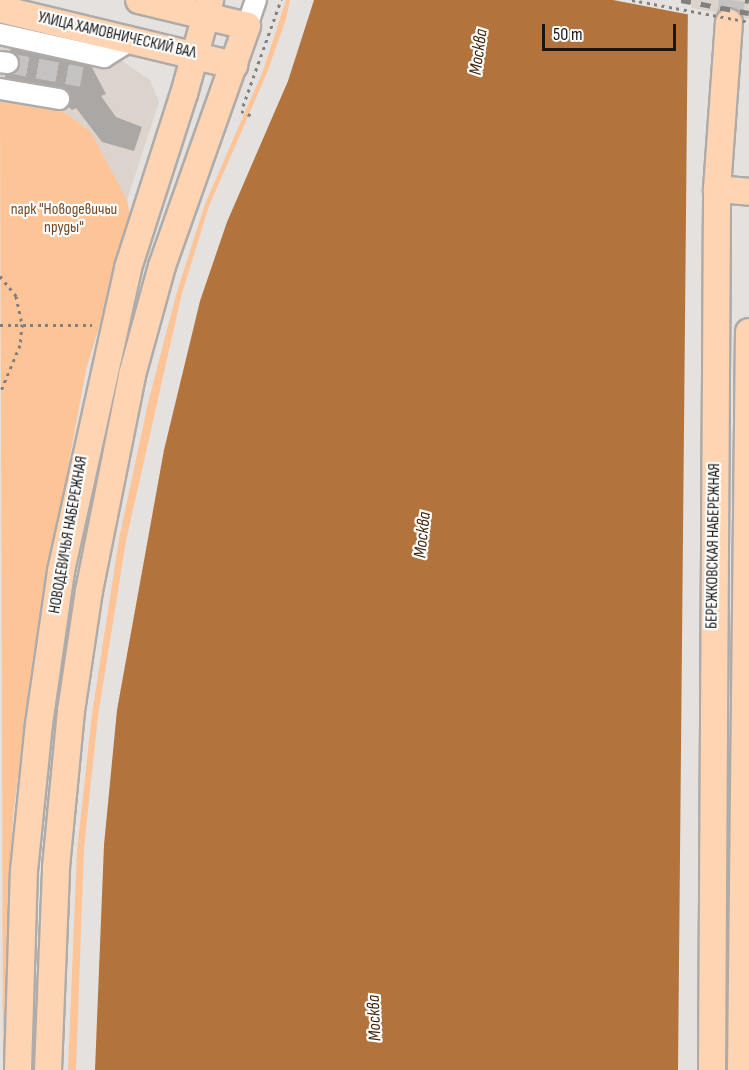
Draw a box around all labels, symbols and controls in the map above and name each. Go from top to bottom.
street label: УЛИЦА ХАМОВНИЧЕСКИЙ ВАЛ [36,8,198,64]
scale bar [545,12,678,50]
text: 50 m [553,24,583,45]
water label: Москва [465,28,493,76]
park label: парк "Новодевичьи пруды" [11,200,117,238]
street label: НОВОДЕВИЧЬЯ НАБЕРЕЖНАЯ [46,455,92,615]
street label: БЕРЕЖКОВСКАЯ НАБЕРЕЖНАЯ [703,463,725,629]
water label: Москва [410,511,436,559]
water label: Москва [363,995,387,1041]

